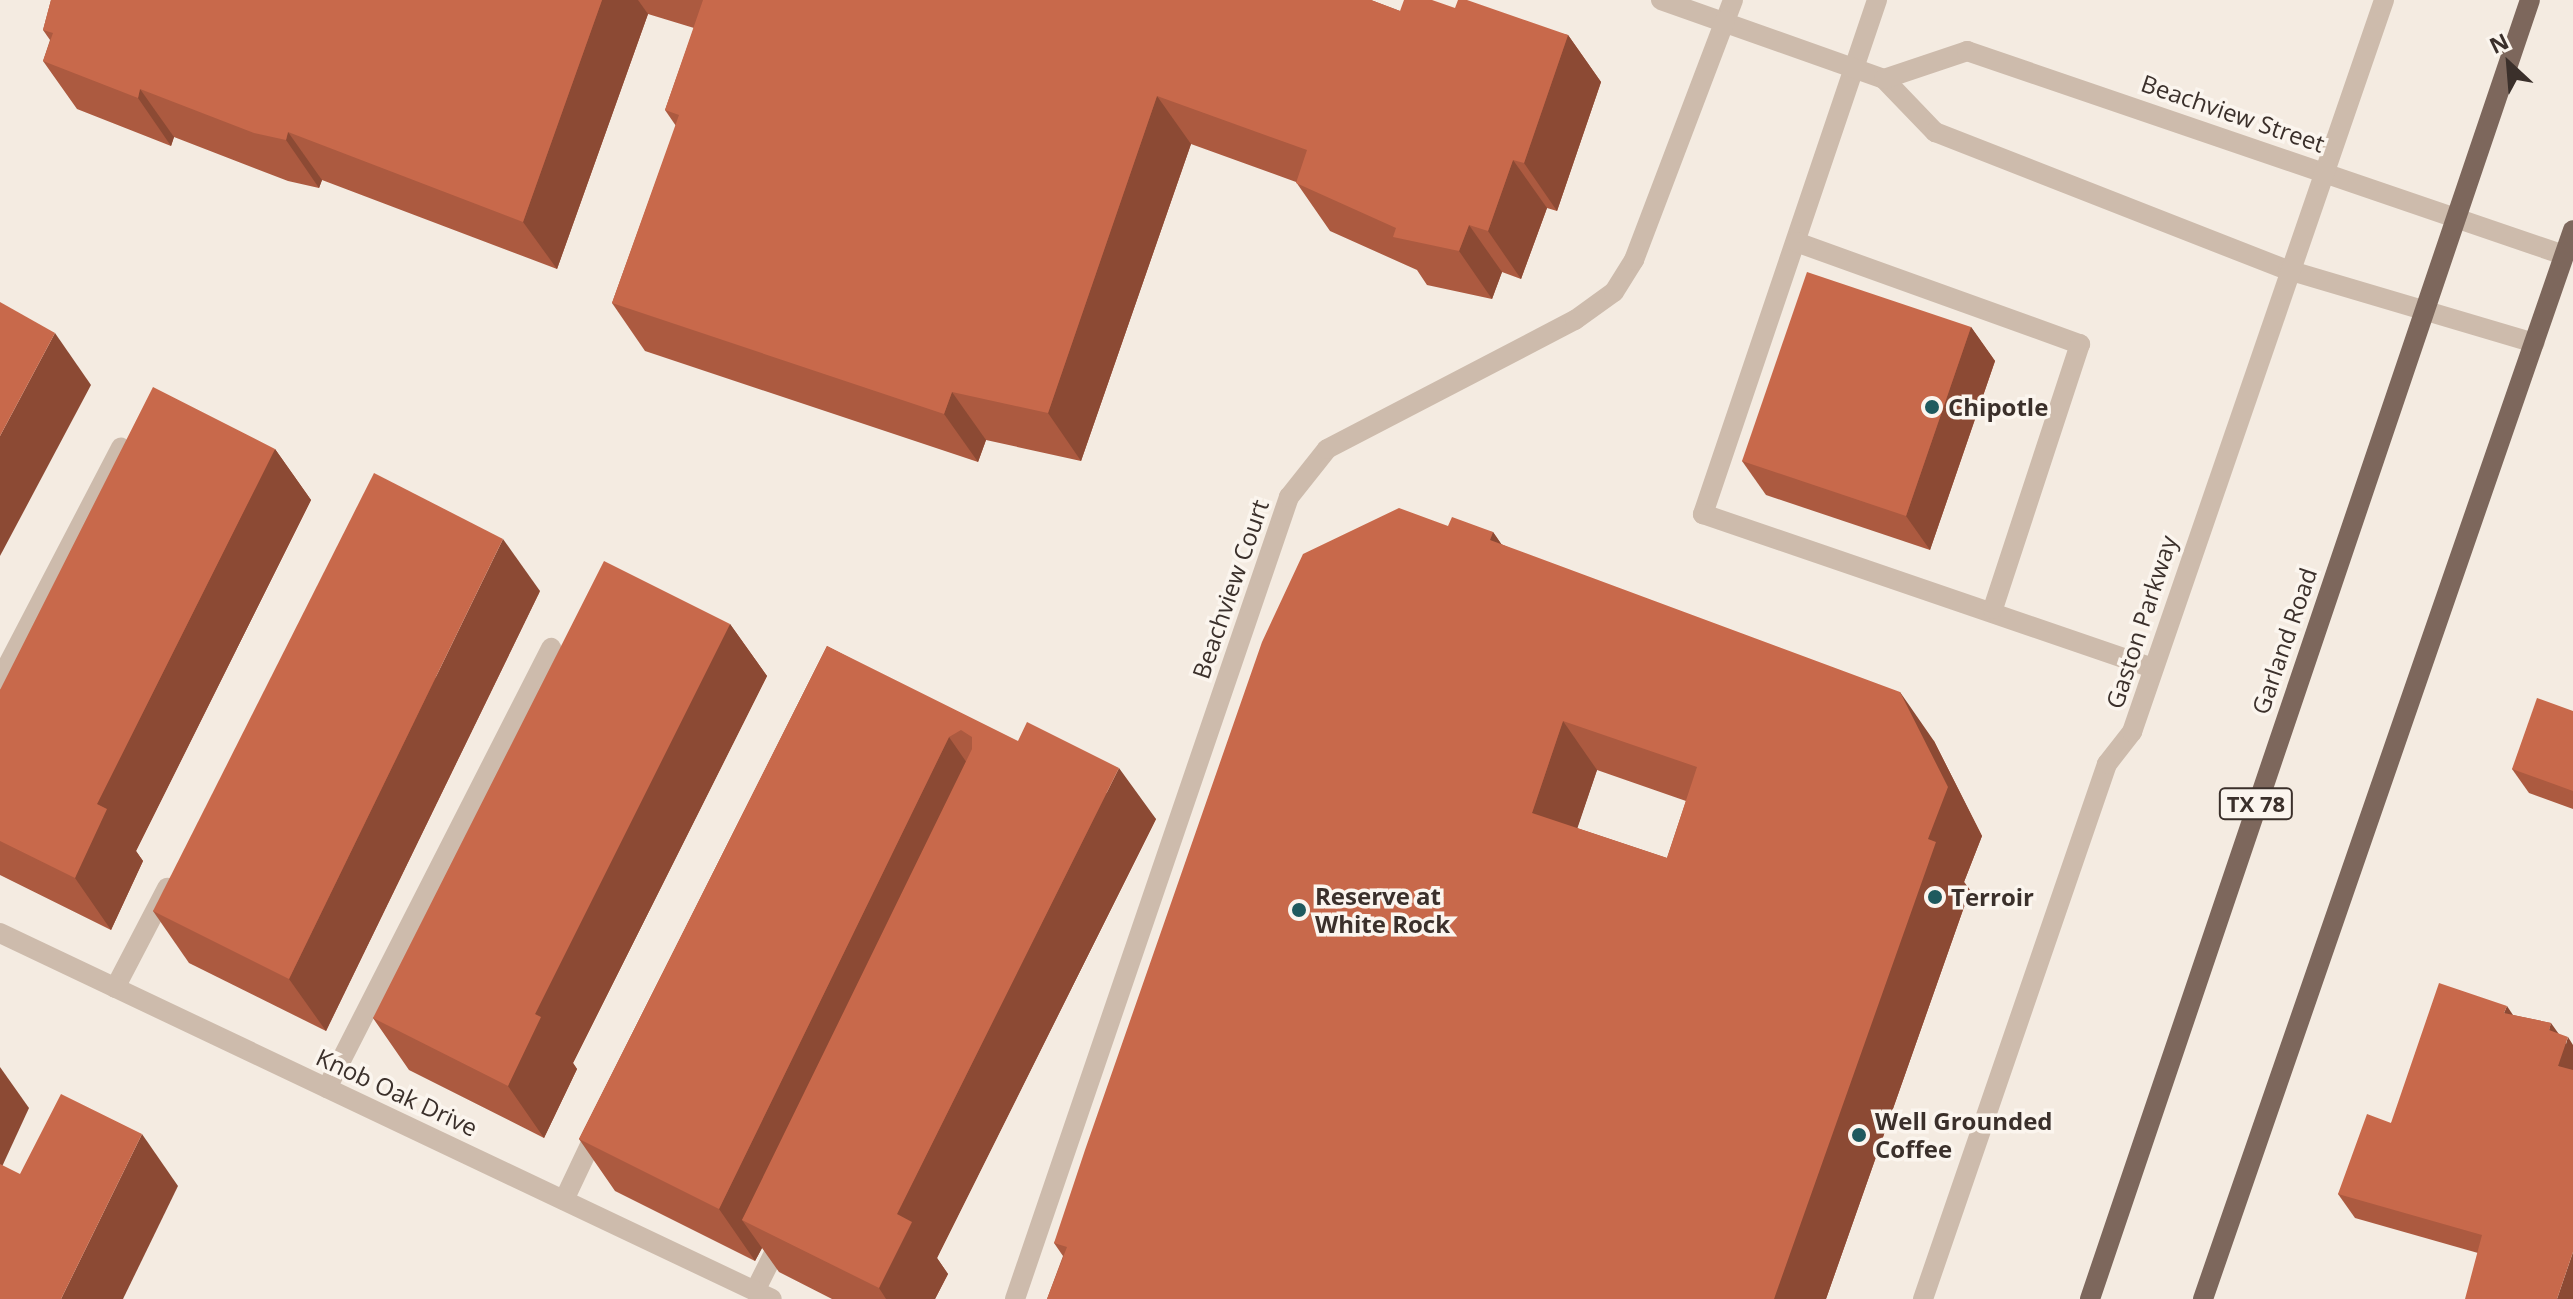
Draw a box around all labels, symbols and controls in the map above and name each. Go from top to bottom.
north arrow [2469,24,2549,104]
text: N [2484,25,2513,60]
street label: Beachview Street [2138,68,2328,158]
place label: Chipotle [1948,393,2048,421]
marker: Chipotle [1923,398,1941,416]
street label: Beachview Court [1186,496,1274,682]
street label: Gaston Parkway [2099,532,2183,712]
street label: Garland Road [2245,564,2323,718]
road number: TX 78 [2218,786,2294,822]
place label: Reserve at White Rock [1315,882,1450,938]
place label: Terroir [1951,883,2034,911]
marker: Terroir [1926,888,1944,906]
marker: Reserve at White Rock [1290,901,1308,919]
street label: Knob Oak Drive [312,1042,482,1142]
place label: Well Grounded Coffee [1875,1107,2053,1163]
marker: Well Grounded Coffee [1850,1126,1868,1144]

